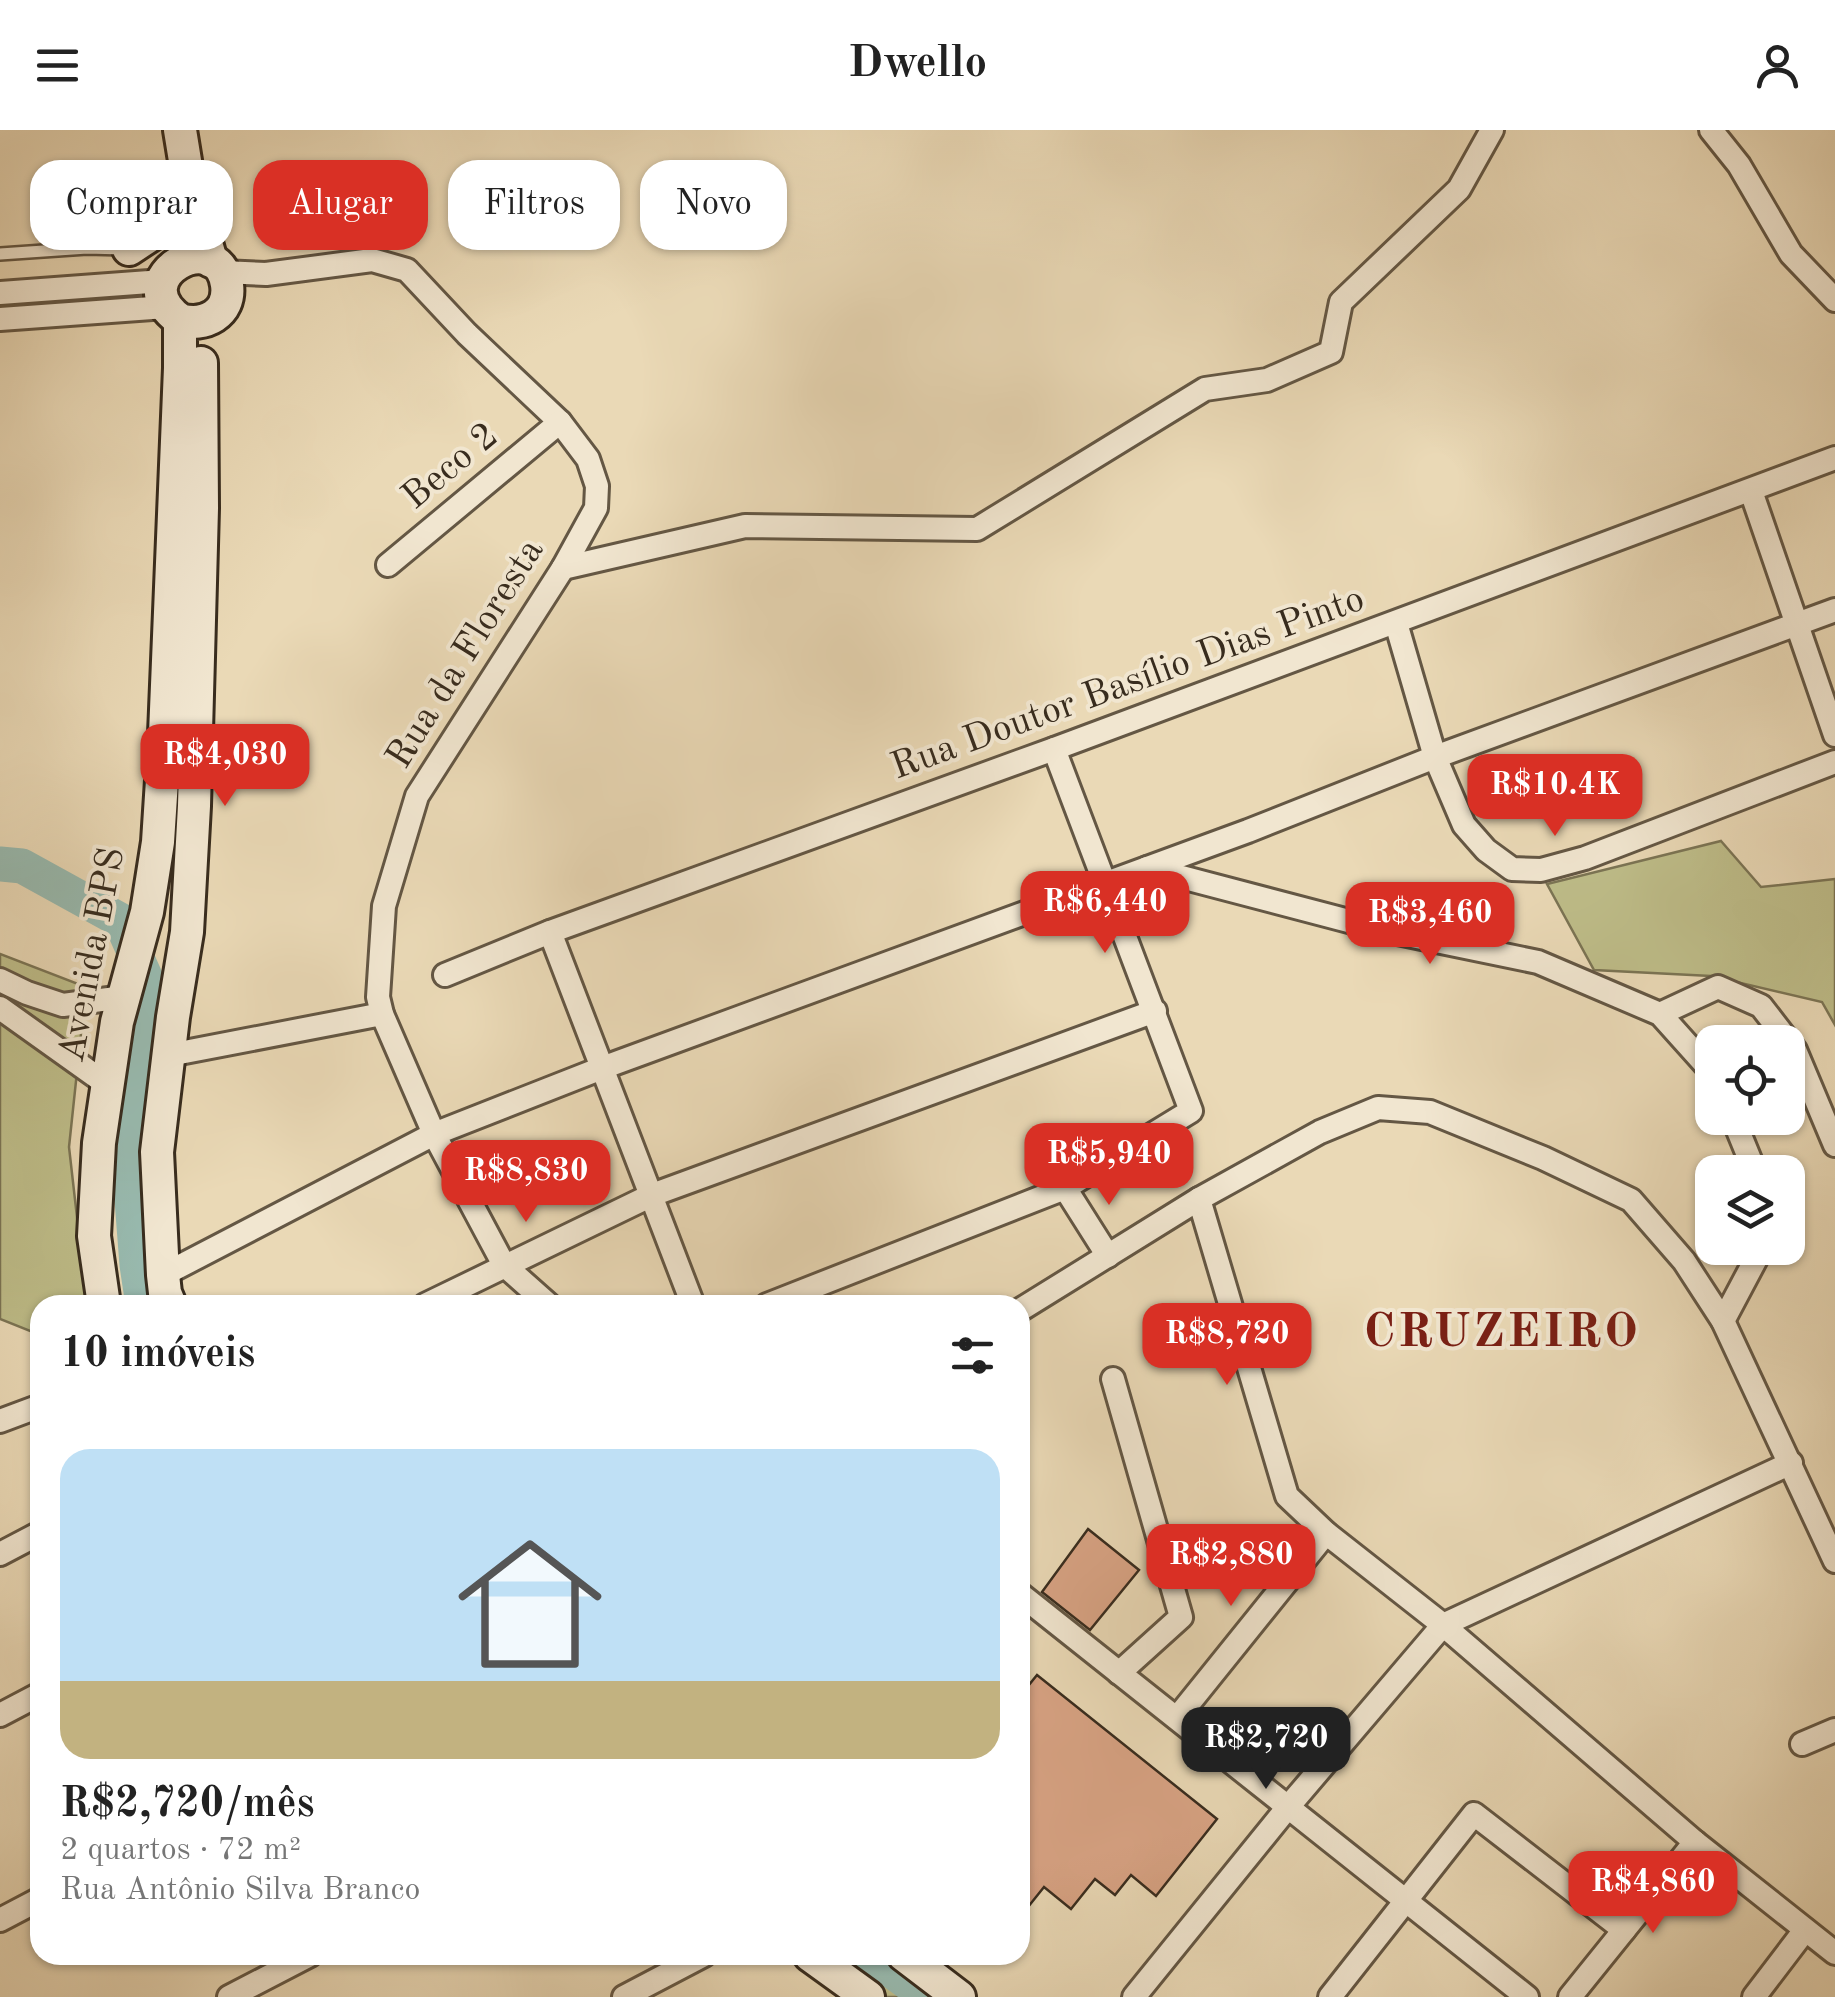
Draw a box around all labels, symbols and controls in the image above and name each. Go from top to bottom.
icon: menu [30,38,85,93]
icon: person [1750,38,1805,93]
text: Dwello [848,42,987,87]
chip: Comprar [30,160,233,250]
chip: Alugar [253,160,428,250]
chip: Filtros [448,160,620,250]
chip: Novo [640,160,787,250]
street label: Beco 2 [396,417,506,517]
street label: Rua da Floresta [380,532,552,775]
street label: Rua Doutor Basílio Dias Pinto [886,581,1370,787]
pin: R$4,030 [133,724,317,809]
text: R$4,030 [162,740,288,772]
pin: R$10.4K [1463,754,1647,839]
text: R$10.4K [1489,770,1621,802]
street label: Avenida BPS [54,844,132,1066]
pin: R$6,440 [1013,871,1197,956]
pin: R$3,460 [1338,882,1522,967]
text: R$6,440 [1042,887,1168,919]
text: R$3,460 [1367,898,1493,930]
map controls [1695,1025,1805,1265]
button: locate [1695,1025,1805,1135]
pin: R$5,940 [1017,1123,1201,1208]
text: R$5,940 [1046,1139,1172,1171]
pin: R$8,830 [434,1140,618,1225]
button: layers [1695,1155,1805,1265]
text: R$8,830 [463,1156,589,1188]
pin: R$8,720 [1135,1303,1319,1388]
district label: CRUZEIRO [1363,1309,1641,1357]
text: R$8,720 [1164,1319,1290,1351]
icon: filters [945,1328,1000,1383]
text: 10 imóveis [60,1334,255,1376]
icon: home [440,1514,620,1694]
pin: R$2,880 [1139,1524,1323,1609]
text: R$2,880 [1168,1540,1294,1572]
pin: R$2,720 [1174,1707,1358,1792]
text: R$2,720 [1203,1723,1329,1755]
text: R$2,720/mês [60,1784,315,1826]
text: 2 quartos · 72 m² [60,1835,301,1867]
pin: R$4,860 [1561,1851,1745,1936]
text: R$4,860 [1590,1867,1716,1899]
text: Rua Antônio Silva Branco [60,1875,420,1907]

